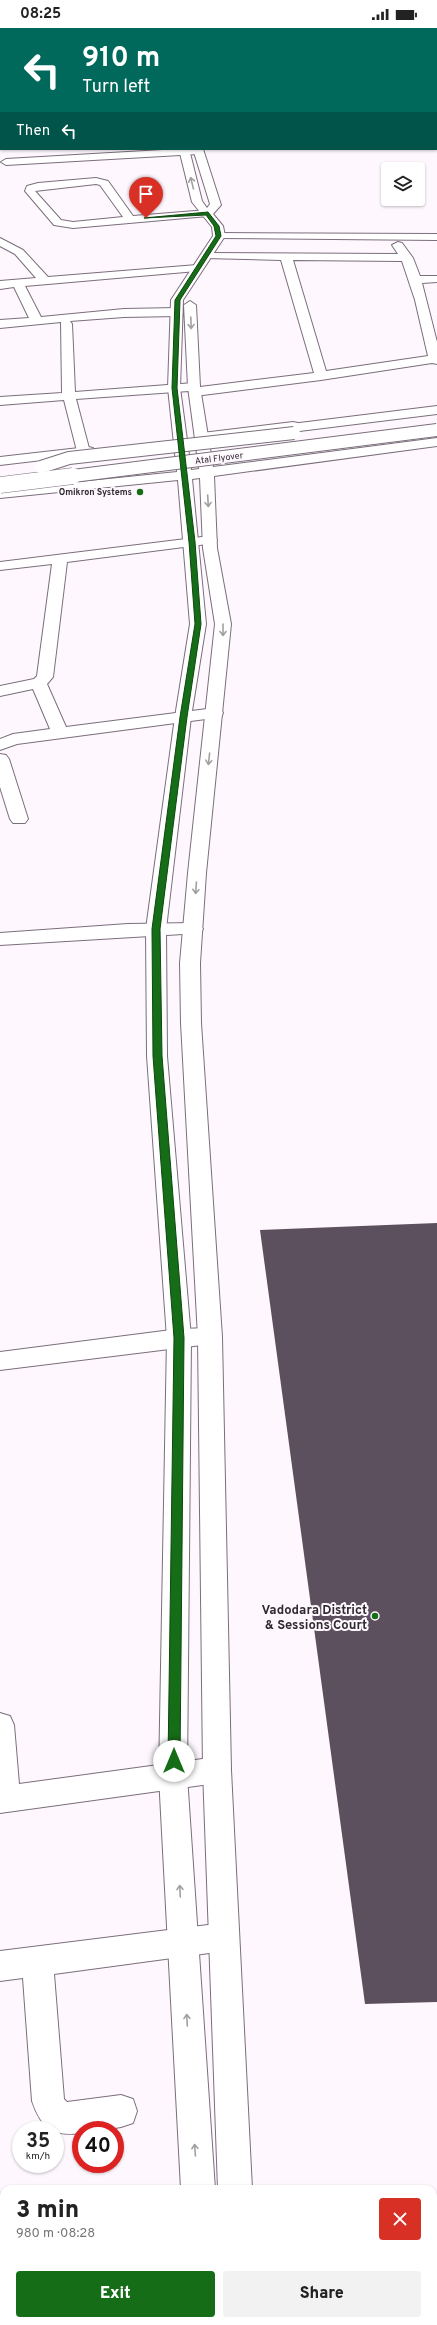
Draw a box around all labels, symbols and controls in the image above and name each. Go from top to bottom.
text: 08:25 [20,5,61,24]
text: 910 m [82,41,160,77]
icon: left [16,44,68,96]
text: Turn left [82,76,150,99]
icon: left [58,120,80,142]
text: Then [16,122,50,141]
map controls [381,162,425,206]
button: layers [381,162,425,206]
pin [129,177,163,218]
one-way arrow [187,177,195,190]
icon: arrive [135,183,157,205]
one-way arrow [187,316,195,329]
street label: Atal Flyover [194,450,244,467]
place label: Omikron Systems [59,487,132,498]
marker: Omikron Systems [135,487,145,497]
one-way arrow [204,494,211,507]
one-way arrow [219,623,227,636]
one-way arrow [205,752,213,765]
one-way arrow [192,881,199,894]
place label: Vadodara District & Sessions Court [261,1603,367,1634]
marker: Vadodara District & Sessions Court [370,1611,380,1621]
position arrow [153,1740,195,1782]
one-way arrow [176,1885,184,1898]
one-way arrow [183,2014,191,2027]
speed limit sign: 40 [72,2121,124,2173]
text: 35 [26,2129,50,2155]
one-way arrow [191,2144,198,2157]
text: km/h [26,2150,50,2163]
text: 3 min [16,2196,79,2226]
button: close [379,2198,421,2240]
text: 980 m · 08:28 [16,2226,95,2242]
button: Exit [16,2271,215,2317]
button: Share [223,2271,421,2317]

